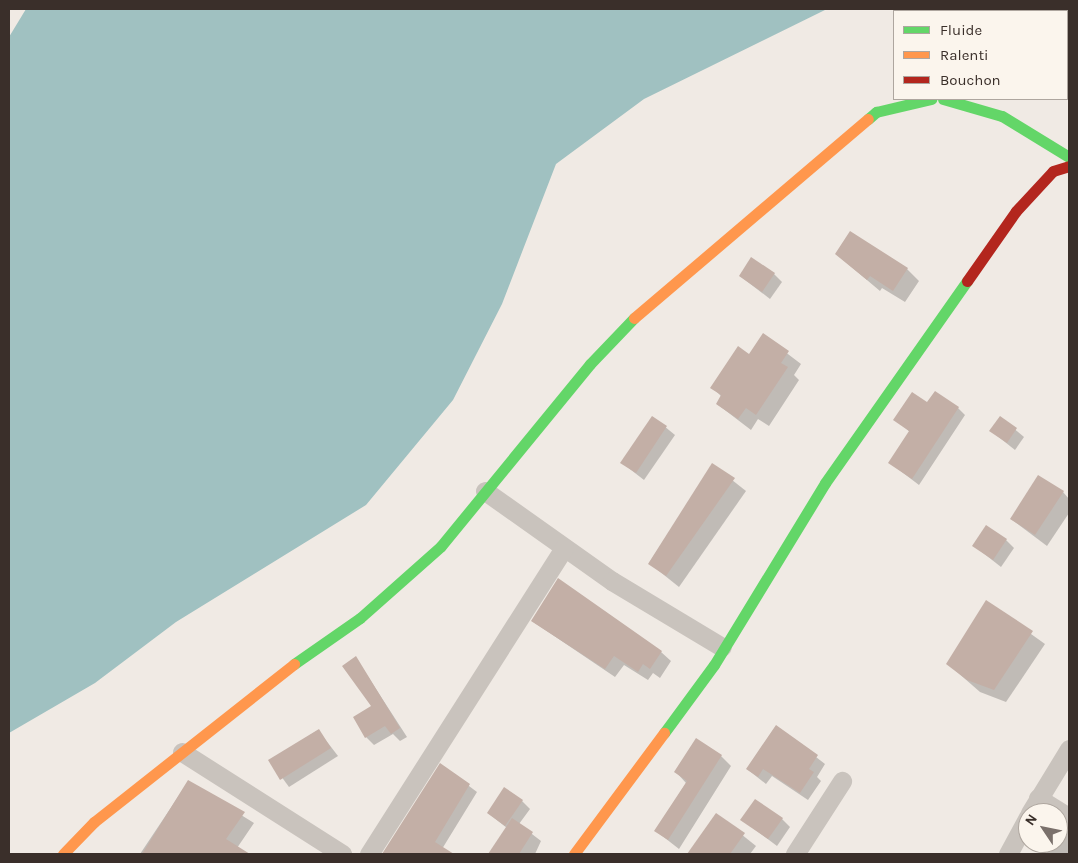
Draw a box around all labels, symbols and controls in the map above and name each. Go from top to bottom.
legend [893,10,1068,100]
text: Fluide [940,21,982,39]
text: Ralenti [940,46,989,64]
text: Bouchon [940,71,1001,89]
north arrow [1018,803,1068,853]
text: N [1021,811,1041,829]

